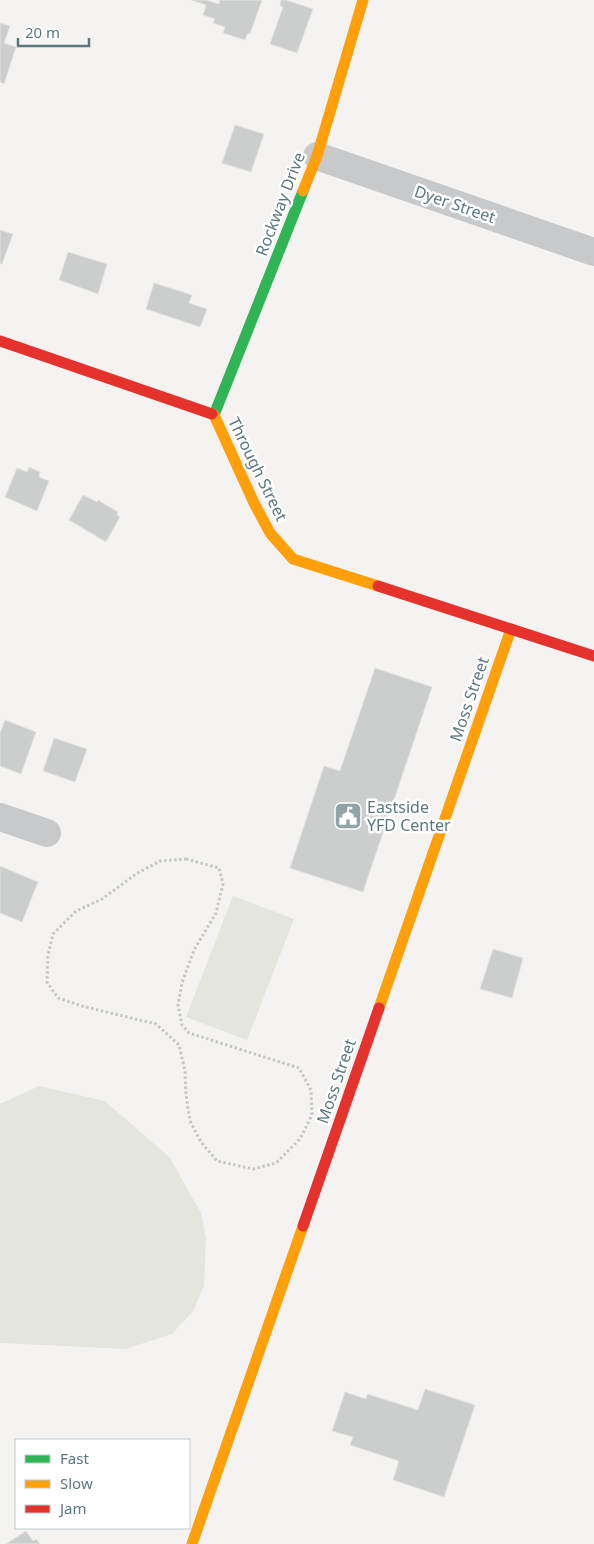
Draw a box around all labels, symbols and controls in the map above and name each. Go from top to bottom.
scale bar [18,15,89,47]
text: 20 m [25,22,60,42]
street label: Rockway Drive [250,149,310,259]
street label: Dyer Street [412,180,499,228]
street label: Through Street [223,413,293,525]
street label: Moss Street [444,653,494,744]
place label: Eastside YFD Center [367,796,451,836]
public building icon: Eastside YFD Center [333,801,363,831]
street label: Moss Street [311,1035,361,1126]
legend [15,1439,190,1529]
text: Fast [60,1448,89,1468]
text: Slow [60,1473,93,1493]
text: Jam [58,1498,87,1518]

